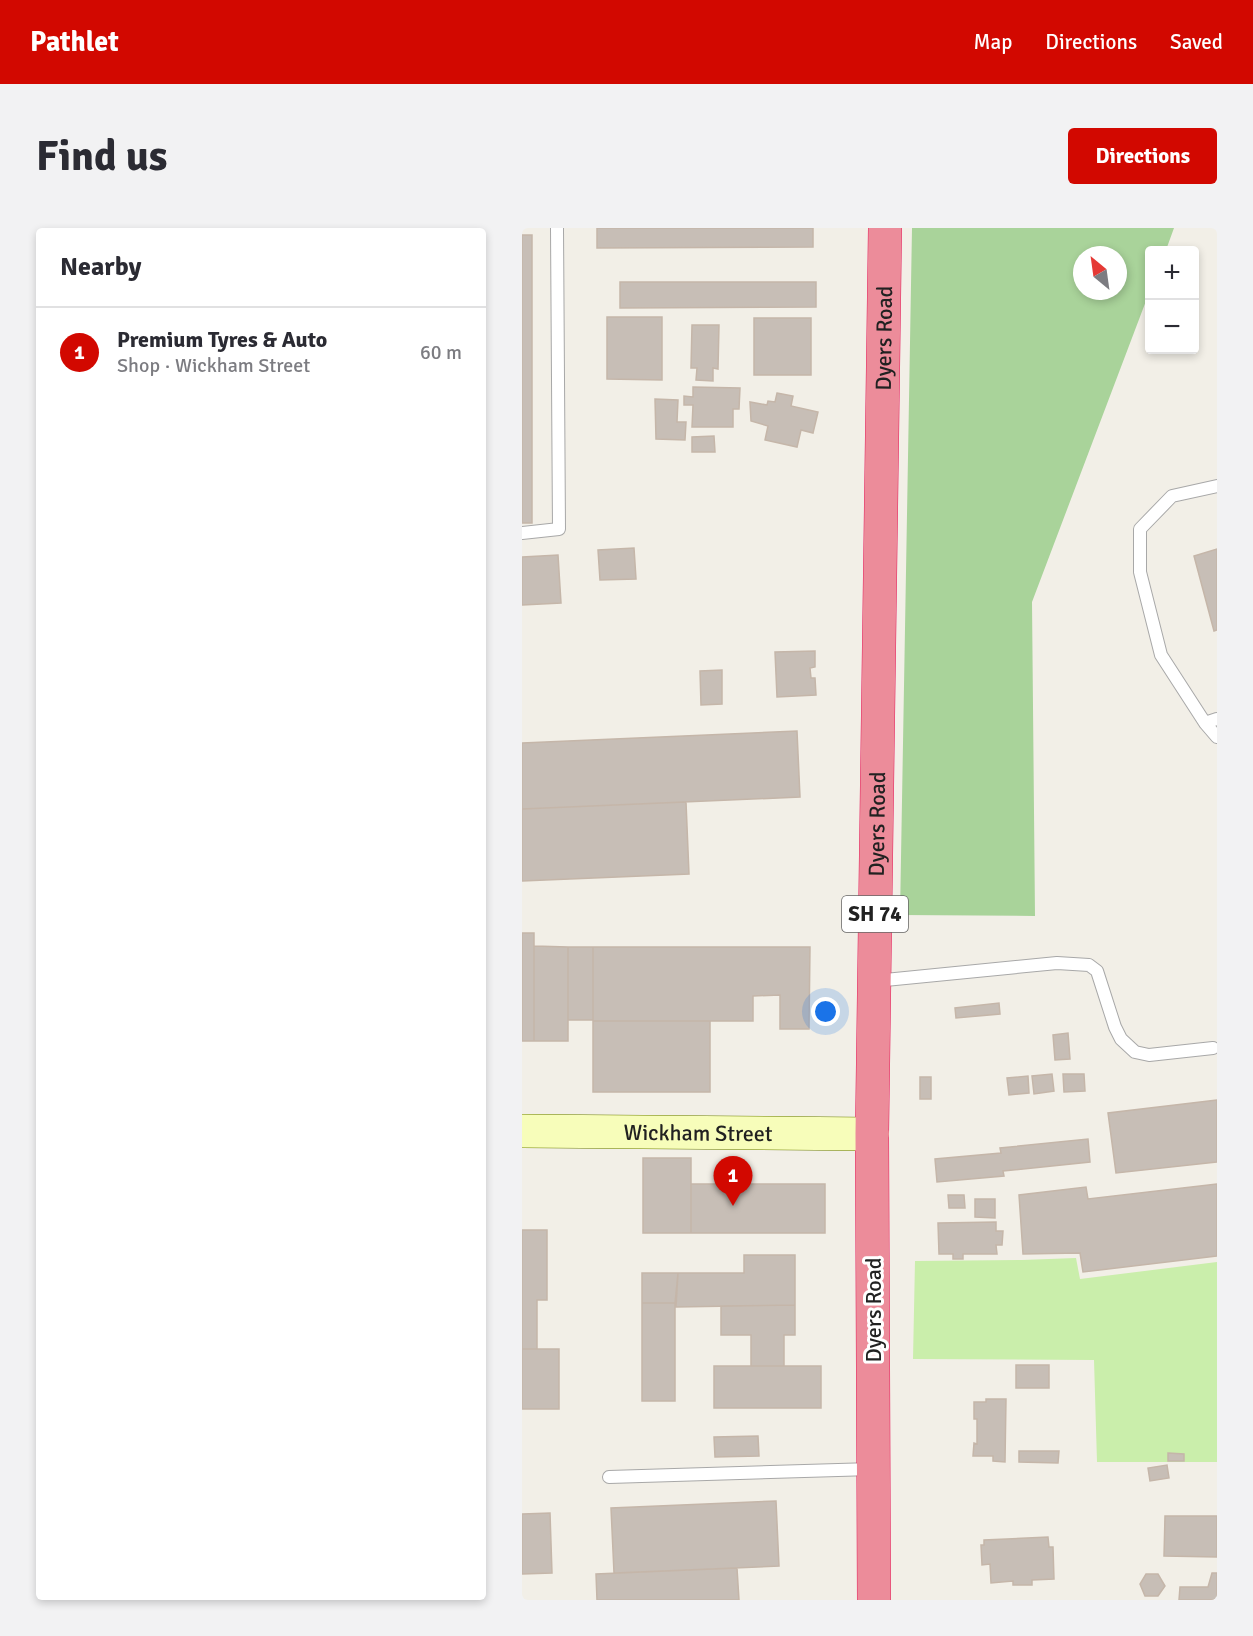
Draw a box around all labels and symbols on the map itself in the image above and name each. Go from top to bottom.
north arrow [1073,246,1127,300]
street label: Dyers Road [870,285,898,391]
street label: Dyers Road [863,771,891,877]
road number: SH 74 [842,896,908,932]
your location [811,997,840,1026]
street label: Wickham Street [623,1119,773,1147]
pin: 1 [714,1156,752,1206]
street label: Dyers Road [860,1258,887,1362]

